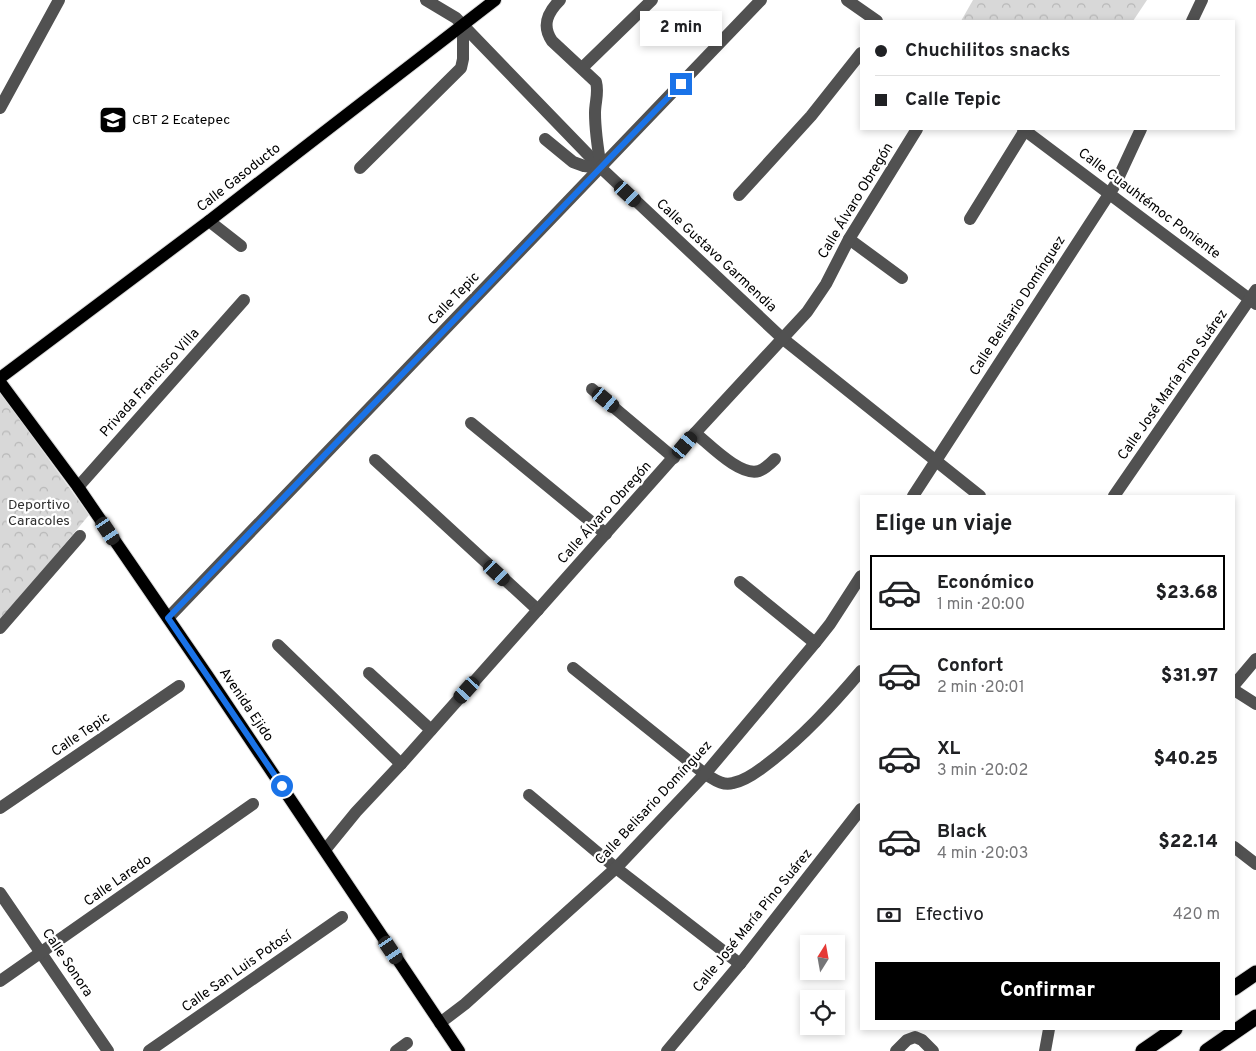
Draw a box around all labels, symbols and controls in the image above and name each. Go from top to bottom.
callout: 2 min [640,12,722,46]
text: 2 min [660,18,702,38]
text: Chuchilitos snacks [905,39,1070,63]
route end [670,73,692,95]
text: Calle Tepic [905,88,1001,112]
school or university icon: CBT 2 Ecatepec [98,105,128,135]
place label: CBT 2 Ecatepec [132,112,230,129]
street label: Calle Álvaro Obregón [814,139,897,262]
street label: Calle Gasoducto [194,140,284,216]
street label: Calle Cuauhtémoc Poniente [1075,145,1223,263]
car [611,178,644,210]
street label: Calle Gustavo Garmendia [652,196,780,316]
street label: Calle Belisario Domínguez [966,233,1070,379]
street label: Calle Tepic [425,269,483,329]
street label: Calle José María Pino Suárez [1114,306,1232,464]
street label: Privada Francisco Villa [97,325,203,441]
car [589,385,622,415]
car [669,429,700,461]
street label: Calle Álvaro Obregón [554,458,656,568]
park label: Deportivo Caracoles [8,497,70,530]
text: Elige un viaje [875,511,1012,538]
car [93,514,122,548]
car [480,557,513,589]
icon: car [877,570,922,615]
text: Económico [937,571,1034,595]
text: $23.68 [1155,581,1218,605]
text: 1 min · 20:00 [937,595,1025,615]
icon: car [877,653,922,698]
text: Confort [937,654,1003,678]
text: $31.97 [1161,664,1218,688]
street label: Avenida Ejido [215,665,277,745]
car [451,674,482,706]
text: 2 min · 20:01 [937,678,1025,698]
street label: Calle Tepic [48,709,114,761]
icon: car [877,736,922,781]
street label: Calle Belisario Domínguez [592,737,716,869]
text: XL [937,737,960,761]
text: $40.25 [1154,747,1218,771]
text: 3 min · 20:02 [937,761,1028,781]
route start [271,775,293,797]
icon: car [877,819,922,864]
text: Black [937,820,987,844]
text: $22.14 [1158,830,1218,854]
text: 4 min · 20:03 [937,844,1028,864]
street label: Calle José María Pino Suárez [690,846,816,996]
street label: Calle Laredo [81,851,155,910]
icon: cash [875,901,903,929]
text: Efectivo [915,903,984,927]
text: 420 m [1173,905,1220,925]
street label: Calle Sonora [38,926,96,1000]
street label: Calle San Luis Potosí [179,927,296,1016]
car [376,933,405,967]
north arrow [800,935,845,980]
map controls [800,935,845,1035]
button: Confirmar [875,962,1220,1020]
button: locate [800,990,845,1035]

